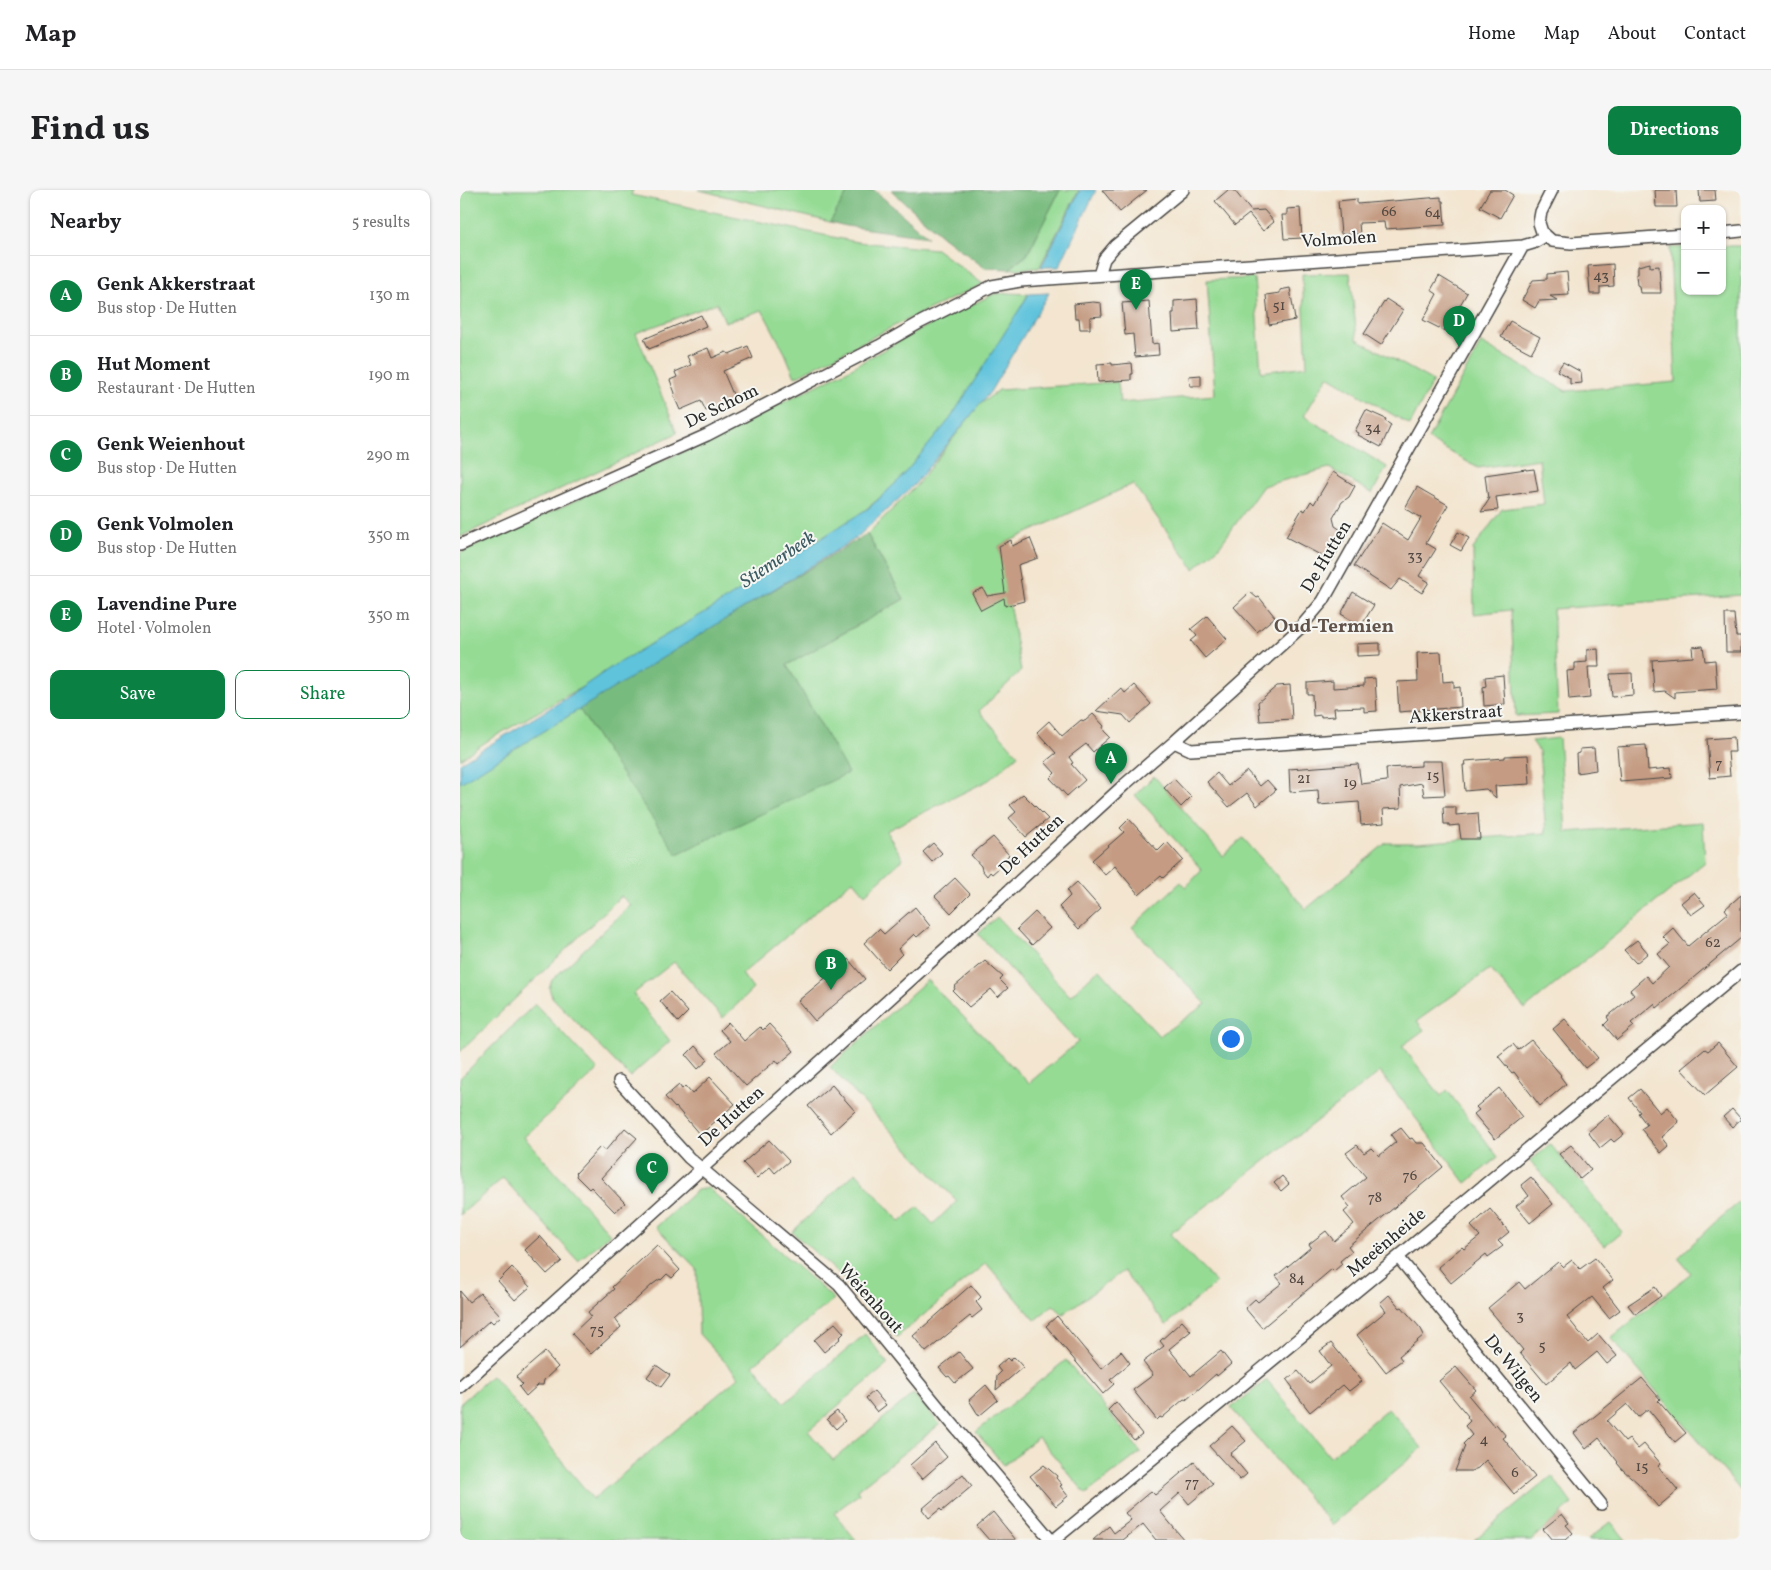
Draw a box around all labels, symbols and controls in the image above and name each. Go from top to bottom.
text: Map [25,18,76,52]
text: Home [1468,22,1516,47]
text: Map [1544,22,1580,47]
text: About [1608,22,1656,47]
text: Contact [1684,22,1746,47]
text: Find us [30,106,150,154]
button: Directions [1608,106,1741,155]
house number: 66 [1381,202,1397,223]
house number: 64 [1425,203,1441,224]
map controls [1681,205,1726,295]
button: + [1681,205,1726,250]
text: Nearby [50,208,121,237]
text: 5 results [352,212,410,234]
street label: Volmolen [1301,225,1378,255]
button: − [1681,250,1726,295]
house number: 43 [1593,266,1609,287]
pin: E [1120,269,1152,310]
text: Genk Akkerstraat [97,272,256,298]
text: A [60,285,72,307]
text: 130 m [369,285,410,307]
house number: 51 [1272,296,1286,317]
text: Bus stop · De Hutten [97,298,237,320]
pin: D [1443,306,1475,347]
text: Hut Moment [97,352,210,378]
text: B [61,365,71,387]
text: 190 m [368,365,410,387]
text: Restaurant · De Hutten [97,378,256,400]
street label: De Schom [681,378,763,436]
house number: 34 [1365,418,1381,439]
text: Genk Weienhout [97,432,245,458]
text: C [61,445,71,467]
text: 290 m [366,445,410,467]
text: Bus stop · De Hutten [97,458,237,480]
text: Genk Volmolen [97,512,234,538]
street label: De Hutten [1296,516,1359,598]
text: D [60,525,72,547]
text: 350 m [367,525,410,547]
water label: Stiemerbeek [735,525,821,595]
text: Bus stop · De Hutten [97,538,237,560]
house number: 33 [1407,546,1423,567]
text: Lavendine Pure [97,592,237,618]
text: E [61,605,71,627]
text: 350 m [367,605,410,627]
district label: Oud-Termien [1274,614,1394,640]
text: Hotel · Volmolen [97,618,211,640]
button: Save [50,670,225,719]
button: Share [235,670,410,719]
street label: Akkerstraat [1408,699,1504,731]
pin: A [1095,743,1127,784]
house number: 7 [1715,754,1723,775]
house number: 15 [1426,766,1440,787]
house number: 21 [1297,769,1311,790]
house number: 19 [1343,773,1357,794]
street label: De Hutten [994,808,1070,882]
house number: 62 [1705,933,1721,954]
pin: B [815,949,847,990]
your location [1218,1026,1244,1052]
street label: De Hutten [694,1081,770,1153]
pin: C [636,1153,668,1194]
house number: 76 [1403,1166,1417,1187]
house number: 78 [1368,1188,1382,1209]
street label: Meeënheide [1342,1203,1432,1283]
street label: Weienhout [832,1258,908,1340]
house number: 84 [1289,1269,1305,1290]
house number: 3 [1516,1306,1524,1327]
house number: 75 [590,1320,604,1341]
street label: De Wilgen [1478,1329,1549,1409]
house number: 5 [1538,1336,1546,1357]
house number: 4 [1480,1430,1489,1451]
house number: 15 [1635,1457,1649,1478]
house number: 6 [1511,1463,1519,1484]
house number: 77 [1185,1473,1199,1494]

